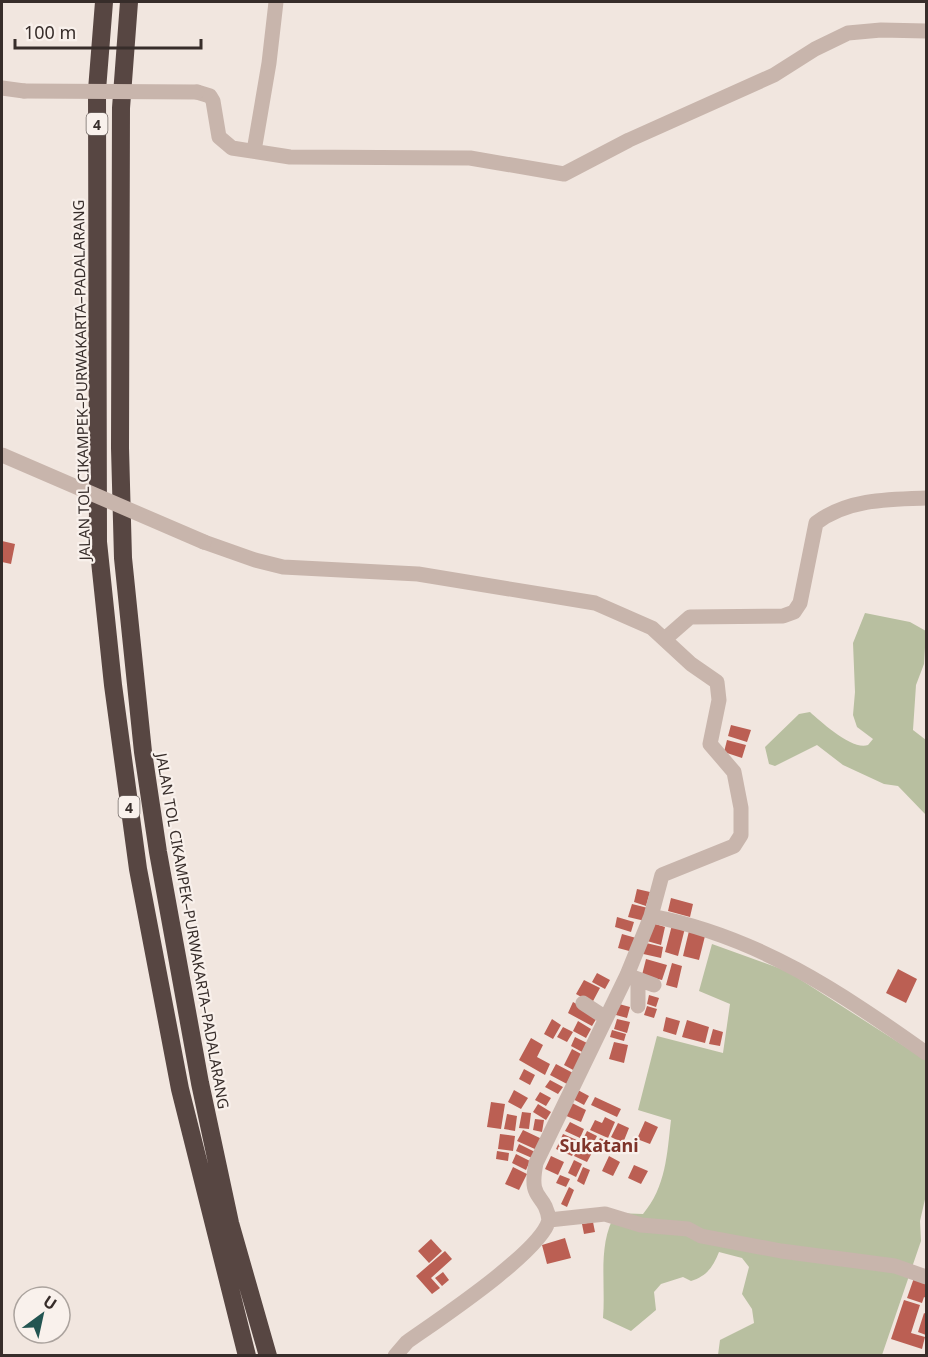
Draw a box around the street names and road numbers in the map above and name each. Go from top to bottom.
road number: 4 [86,113,108,135]
street label: JALAN TOL CIKAMPEK–PURWAKARTA–PADALARANG [68,199,94,563]
street label: JALAN TOL CIKAMPEK–PURWAKARTA–PADALARANG [151,750,234,1110]
road number: 4 [118,796,140,818]

